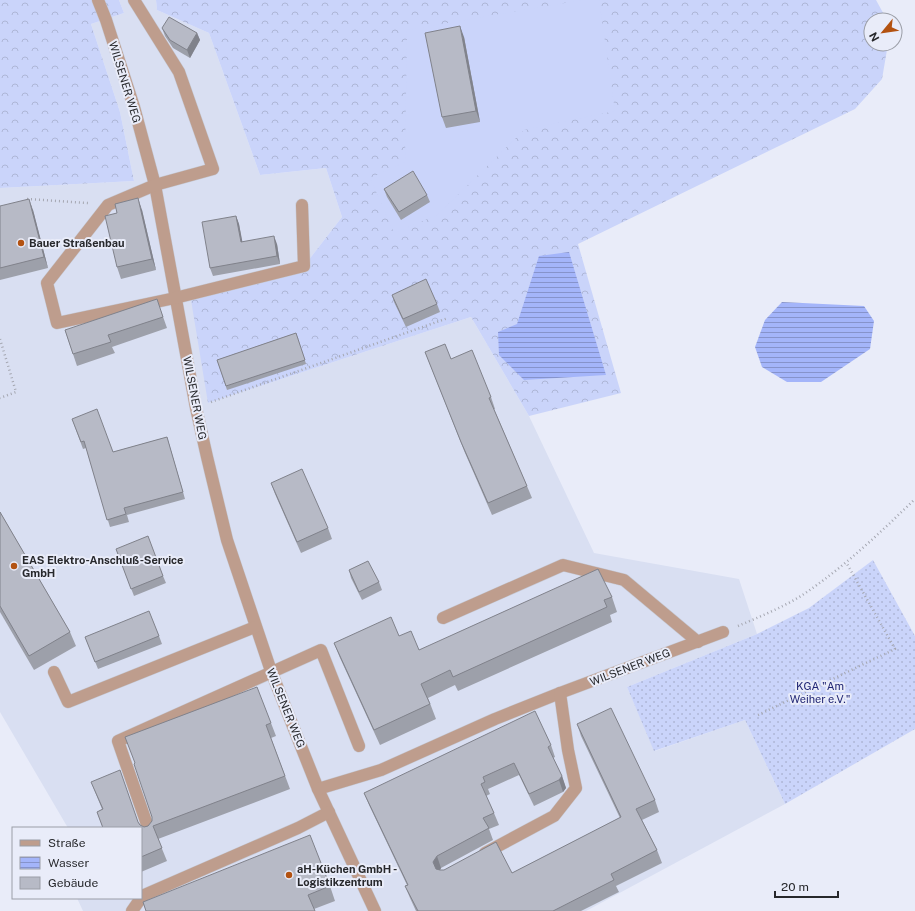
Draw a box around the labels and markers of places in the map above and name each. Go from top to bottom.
place label: Bauer Straßenbau [29,237,125,249]
marker: Bauer Straßenbau [16,238,26,248]
place label: EAS Elektro-Anschluß-Service GmbH [22,554,183,579]
marker: EAS Elektro-Anschluß-Service GmbH [9,561,19,571]
place label: aH-Küchen GmbH - Logistikzentrum [297,863,397,888]
marker: aH-Küchen GmbH - Logistikzentrum [284,870,294,880]

